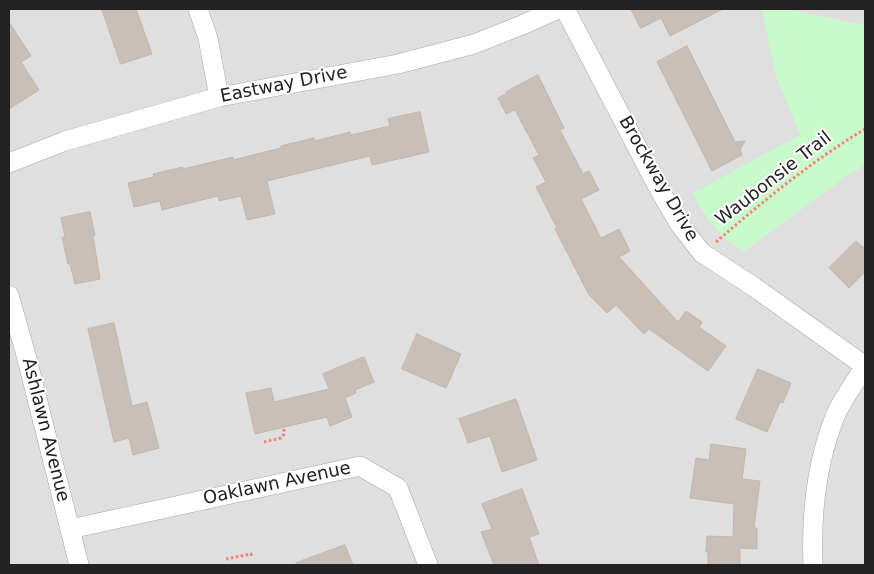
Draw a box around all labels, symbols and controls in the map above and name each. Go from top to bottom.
street label: Eastway Drive [219,62,349,108]
street label: Brockway Drive [613,113,703,245]
street label: Waubonsie Trail [712,127,836,231]
street label: Ashlawn Avenue [17,356,73,504]
street label: Oaklawn Avenue [201,458,353,510]

